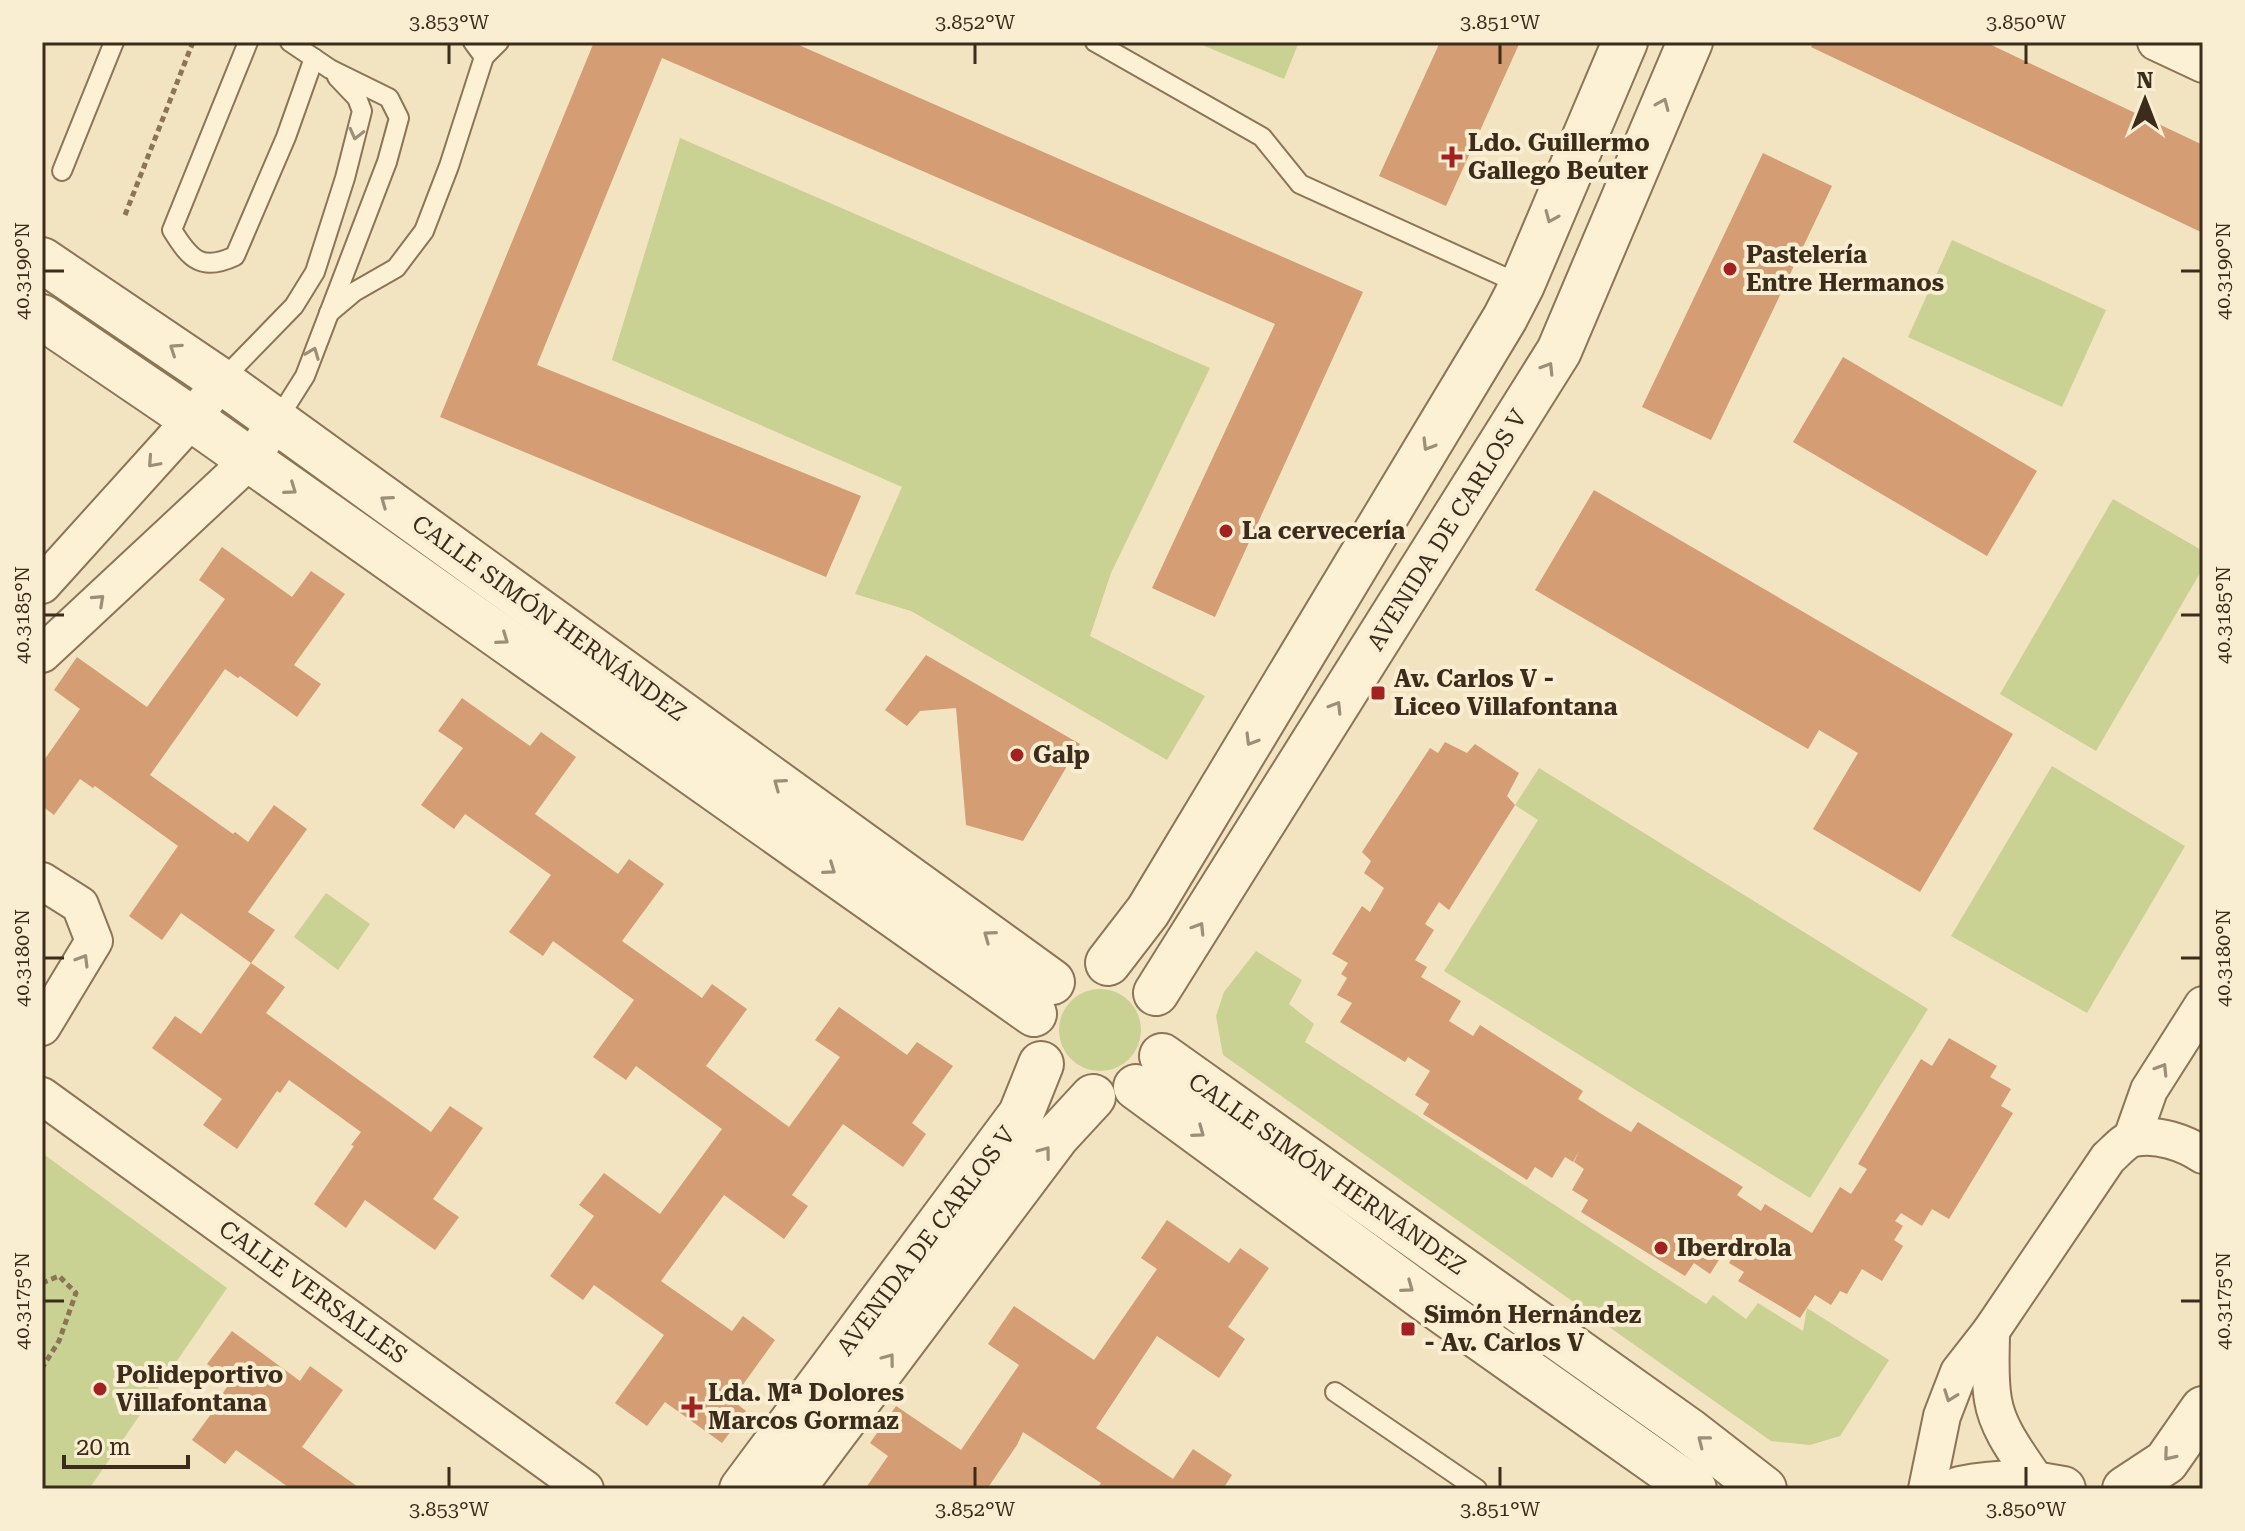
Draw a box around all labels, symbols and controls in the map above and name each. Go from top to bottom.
text: 3.853°W [409,10,490,34]
text: 3.852°W [935,10,1016,34]
text: 3.851°W [1460,10,1541,34]
text: 3.850°W [1986,10,2067,34]
north arrow [2105,60,2185,140]
text: N [2137,68,2154,93]
one-way arrow [1654,98,1670,112]
one-way arrow [348,127,365,141]
place label: Ldo. Guillermo Gallego Beuter [1468,129,1650,185]
marker: Ldo. Guillermo Gallego Beuter [1443,148,1461,166]
one-way arrow [1545,209,1561,223]
text: 40.3190°N [10,222,34,320]
text: 40.3190°N [2211,222,2235,320]
place label: Pastelería Entre Hermanos [1746,241,1944,297]
marker: Pastelería Entre Hermanos [1721,260,1739,278]
one-way arrow [169,344,183,359]
one-way arrow [303,347,320,361]
one-way arrow [1539,362,1554,377]
street label: AVENIDA DE CARLOS V [1361,404,1533,656]
one-way arrow [1422,436,1438,451]
one-way arrow [148,453,163,468]
one-way arrow [282,479,296,494]
one-way arrow [380,496,395,511]
street label: CALLE SIMÓN HERNÁNDEZ [407,508,692,727]
place label: La cervecería [1242,517,1405,545]
marker: La cervecería [1217,522,1235,540]
text: 40.3185°N [10,566,34,664]
text: 40.3185°N [2211,566,2235,664]
one-way arrow [90,595,104,610]
one-way arrow [494,629,509,644]
place label: Av. Carlos V - Liceo Villafontana [1394,665,1617,721]
marker: Av. Carlos V - Liceo Villafontana [1369,684,1387,702]
one-way arrow [1327,701,1342,716]
one-way arrow [1245,731,1260,746]
place label: Galp [1033,741,1090,769]
marker: Galp [1008,746,1026,764]
one-way arrow [773,779,787,794]
one-way arrow [821,859,835,874]
text: 40.3180°N [10,909,34,1007]
text: 40.3180°N [2211,909,2235,1007]
one-way arrow [1189,922,1204,936]
one-way arrow [984,931,998,946]
one-way arrow [73,954,88,969]
one-way arrow [2153,1063,2168,1078]
street label: CALLE SIMÓN HERNÁNDEZ [1183,1067,1472,1281]
street label: AVENIDA DE CARLOS V [831,1121,1021,1361]
one-way arrow [1190,1122,1205,1137]
one-way arrow [1036,1146,1050,1160]
street label: CALLE VERSALLES [213,1214,413,1370]
place label: Iberdrola [1677,1234,1792,1262]
marker: Iberdrola [1652,1239,1670,1257]
text: 40.3175°N [10,1252,34,1350]
text: 40.3175°N [2211,1252,2235,1350]
one-way arrow [1399,1277,1414,1291]
place label: Simón Hernández - Av. Carlos V [1424,1301,1641,1357]
marker: Simón Hernández - Av. Carlos V [1399,1320,1417,1338]
one-way arrow [879,1354,893,1368]
place label: Polideportivo Villafontana [116,1361,283,1417]
place label: Lda. Mª Dolores Marcos Gormaz [708,1379,904,1435]
marker: Polideportivo Villafontana [91,1380,109,1398]
one-way arrow [1943,1388,1959,1402]
marker: Lda. Mª Dolores Marcos Gormaz [683,1398,701,1416]
scale bar [64,1419,188,1469]
text: 20 m [76,1433,131,1461]
one-way arrow [1697,1437,1712,1451]
one-way arrow [2164,1445,2179,1460]
text: 3.853°W [409,1497,490,1521]
text: 3.852°W [935,1497,1016,1521]
text: 3.851°W [1460,1497,1541,1521]
text: 3.850°W [1986,1497,2067,1521]

